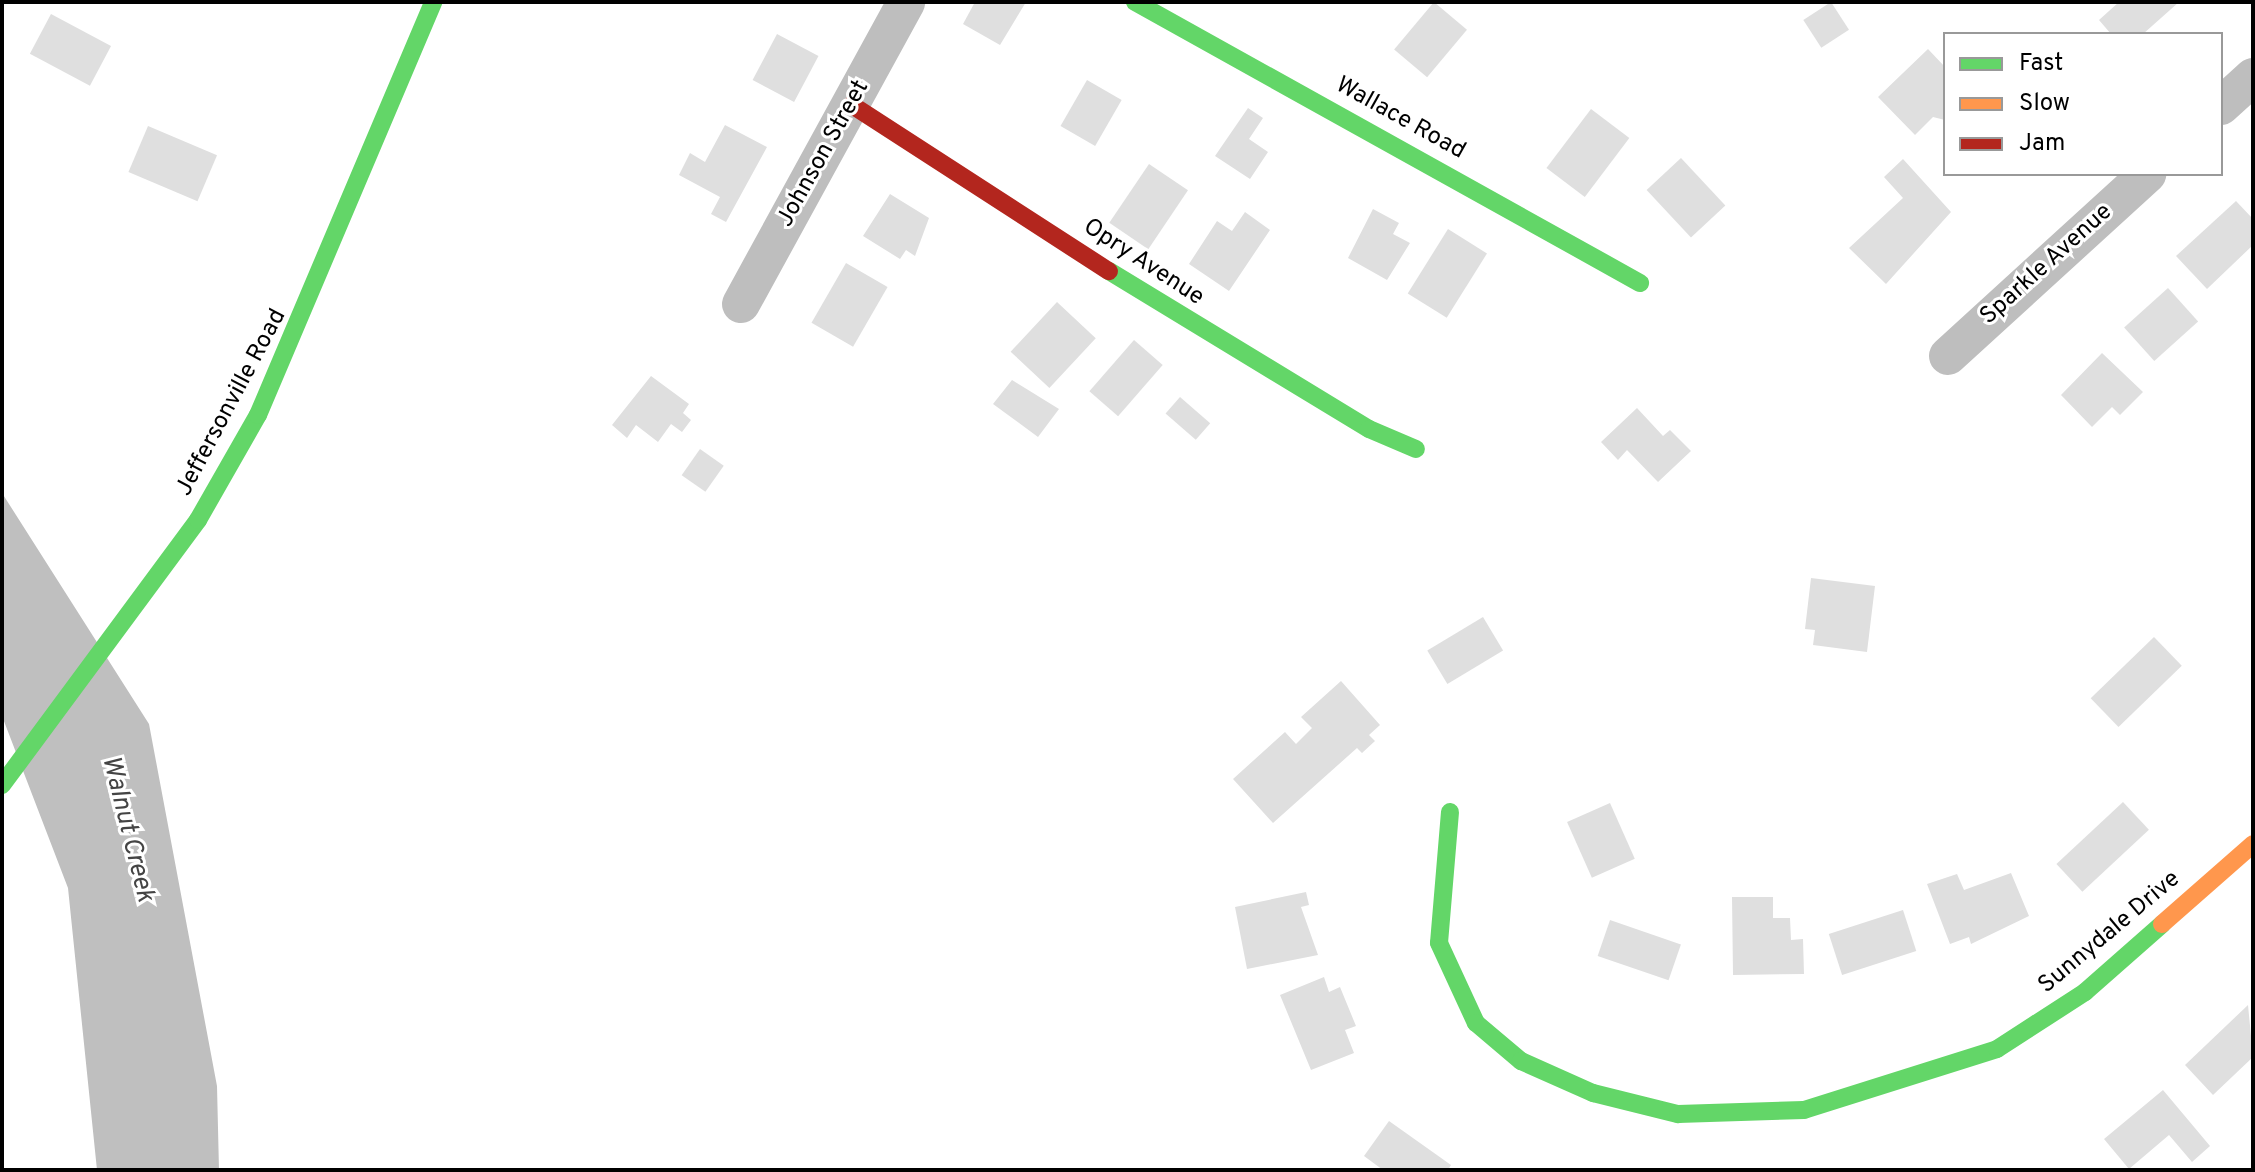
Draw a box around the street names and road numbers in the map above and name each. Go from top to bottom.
street label: Wallace Road [1330,71,1470,167]
street label: Johnson Street [772,76,876,232]
street label: Sparkle Avenue [1975,198,2119,332]
street label: Opry Avenue [1077,213,1209,313]
street label: Jeffersonville Road [171,305,293,501]
street label: Sunnydale Drive [2033,865,2187,1001]

